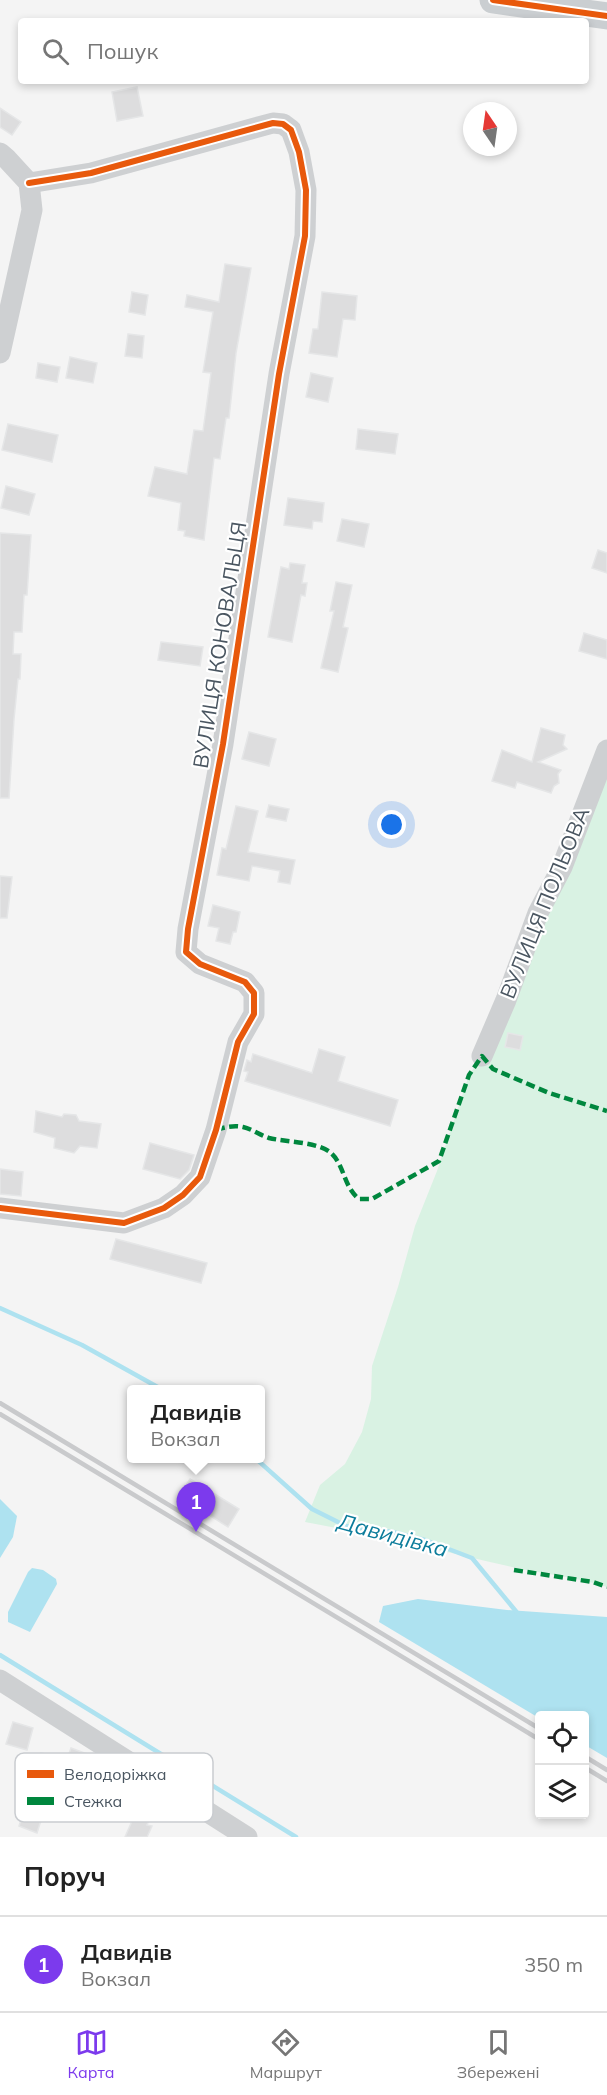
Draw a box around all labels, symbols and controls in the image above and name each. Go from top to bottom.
search box [18,18,589,84]
icon: search [39,35,72,68]
text: Пошук [87,37,158,65]
north arrow [463,102,517,156]
street label: ВУЛИЦЯ КОНОВАЛЬЦЯ [187,520,251,770]
street label: ВУЛИЦЯ ПОЛЬОВА [494,803,595,1002]
your location [377,810,406,839]
popup [127,1385,265,1463]
text: Давидів [150,1398,242,1426]
text: Вокзал [150,1426,221,1451]
pin: 1 [176,1482,216,1532]
water label: Давидівка [333,1506,451,1563]
map controls [535,1711,589,1819]
button: locate [535,1711,589,1765]
legend [15,1753,213,1822]
text: Велодоріжка [64,1764,166,1784]
button: layers [535,1765,589,1819]
text: Стежка [64,1791,122,1811]
text: Поруч [24,1860,106,1893]
text: Давидів [81,1938,172,1966]
text: 1 [38,1952,50,1977]
text: 350 m [524,1952,583,1977]
text: Вокзал [81,1966,151,1991]
tab: Карта [68,2026,115,2082]
tab: Маршрут [250,2026,322,2082]
tab: Збережені [457,2026,539,2082]

